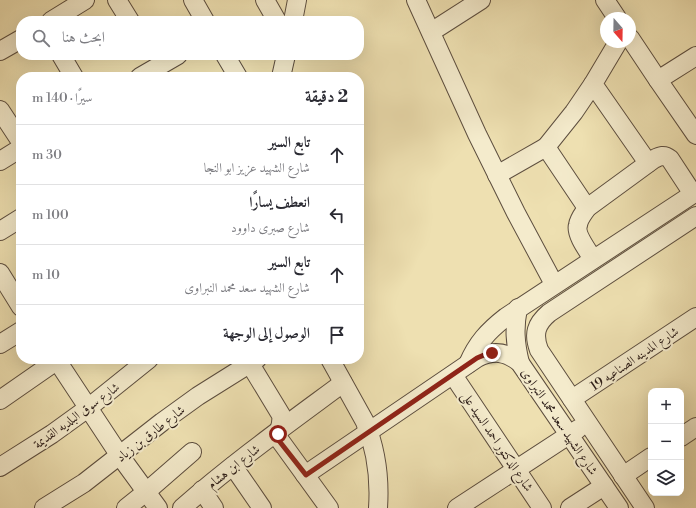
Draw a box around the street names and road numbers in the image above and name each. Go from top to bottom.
street label: شارع المدينه الصناعيه 19 [587,323,683,397]
street label: شارع الشهيد سعد محمد النبراوى [515,365,601,480]
street label: شارع سوق البلديه القديمة [30,379,125,455]
street label: شارع الدكتور احمد السيد على [455,389,537,496]
street label: شارع طارق بن زياد [113,402,190,468]
street label: شارع ابن هشام [204,441,265,495]

